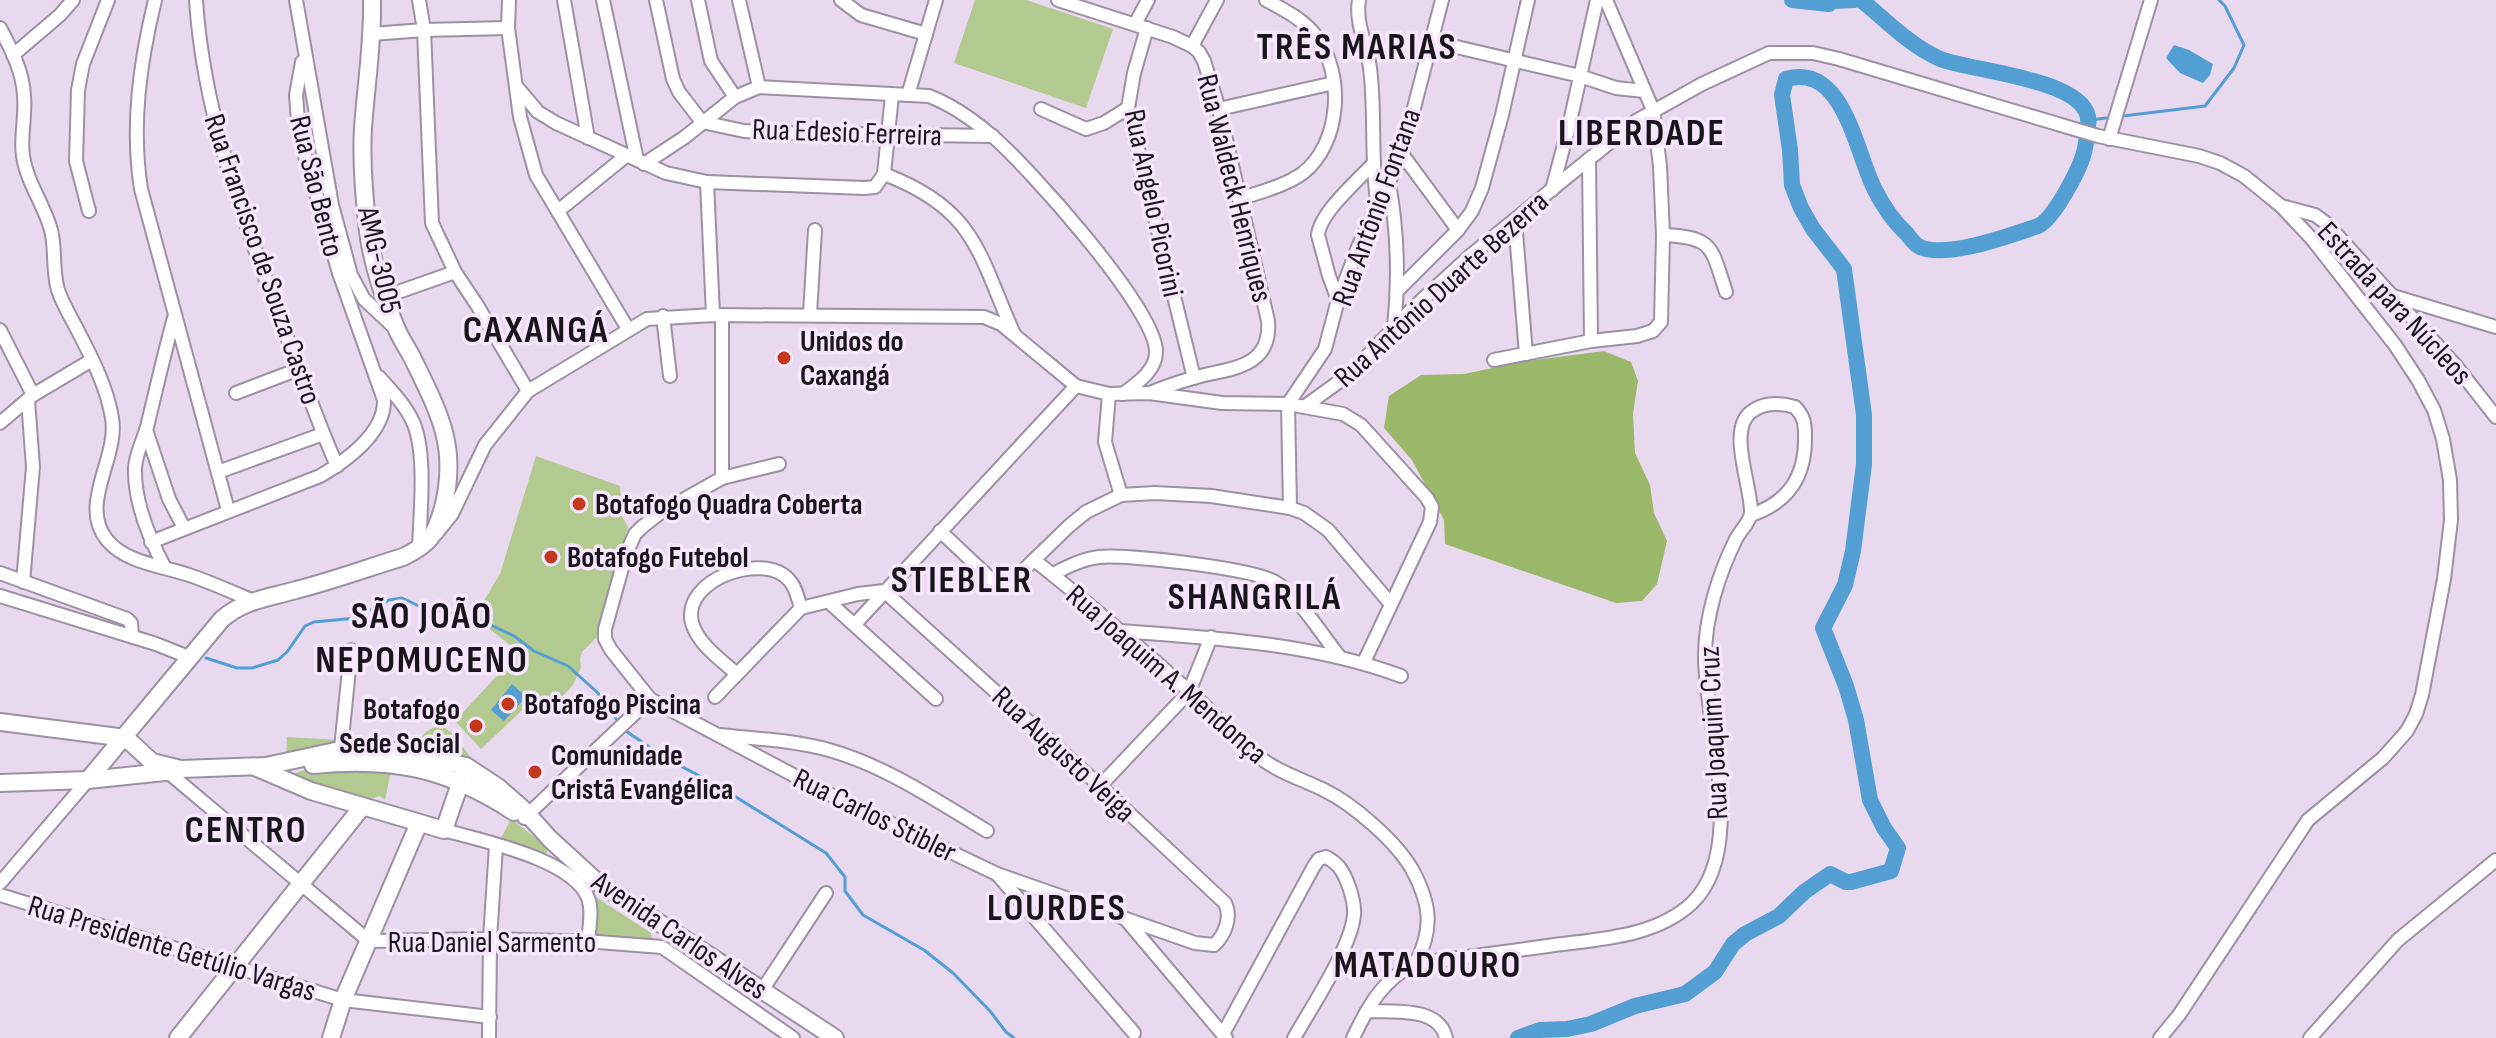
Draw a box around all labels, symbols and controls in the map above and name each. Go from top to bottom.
district label: TRÊS MARIAS [1256,25,1458,70]
street label: Rua Waldeck Henriques [1188,71,1280,306]
street label: Rua Antônio Fontana [1325,104,1429,311]
street label: Rua Angelo Picorini [1116,106,1190,300]
street label: Rua Francisco de Souza Castro [195,110,329,409]
district label: LIBERDADE [1558,111,1726,156]
street label: Rua São Bento [281,112,351,261]
street label: Rua Edesio Ferreira [751,112,943,154]
street label: Rua Antônio Duarte Bezerra [1327,184,1556,395]
street label: AMG-3005 [349,203,409,317]
street label: Estrada para Núcleos [2310,215,2479,393]
district label: CAXANGÁ [463,308,609,353]
place label: Unidos do Caxangá [800,324,904,394]
marker: Unidos do Caxangá [775,349,793,367]
place label: Botafogo Quadra Coberta [595,487,862,523]
marker: Botafogo Quadra Coberta [570,495,588,513]
place label: Botafogo Futebol [567,540,749,576]
marker: Botafogo Futebol [542,548,560,566]
district label: STIEBLER [891,558,1033,603]
district label: SHANGRILÁ [1168,575,1342,620]
street label: Rua Joaquim A. Mendonça [1058,578,1274,772]
district label: SÃO JOÃO NEPOMUCENO [315,594,529,683]
street label: Rua Joaquim Cruz [1691,645,1737,821]
street label: Rua Augusto Veiga [984,679,1142,830]
place label: Botafogo Piscina [524,687,701,723]
place label: Botafogo Sede Social [339,692,460,762]
marker: Botafogo Piscina [499,695,517,713]
marker: Botafogo Sede Social [467,717,485,735]
place label: Comunidade Cristã Evangélica [551,738,733,808]
street label: Rua Carlos Stibler [787,761,962,871]
marker: Comunidade Cristã Evangélica [526,763,544,781]
district label: CENTRO [185,808,307,853]
street label: Avenida Carlos Alves [584,863,774,1008]
district label: LOURDES [987,886,1127,931]
street label: Rua Presidente Getúlio Vargas [24,888,320,1010]
street label: Rua Daniel Sarmento [388,925,596,961]
district label: MATADOURO [1334,943,1522,988]

